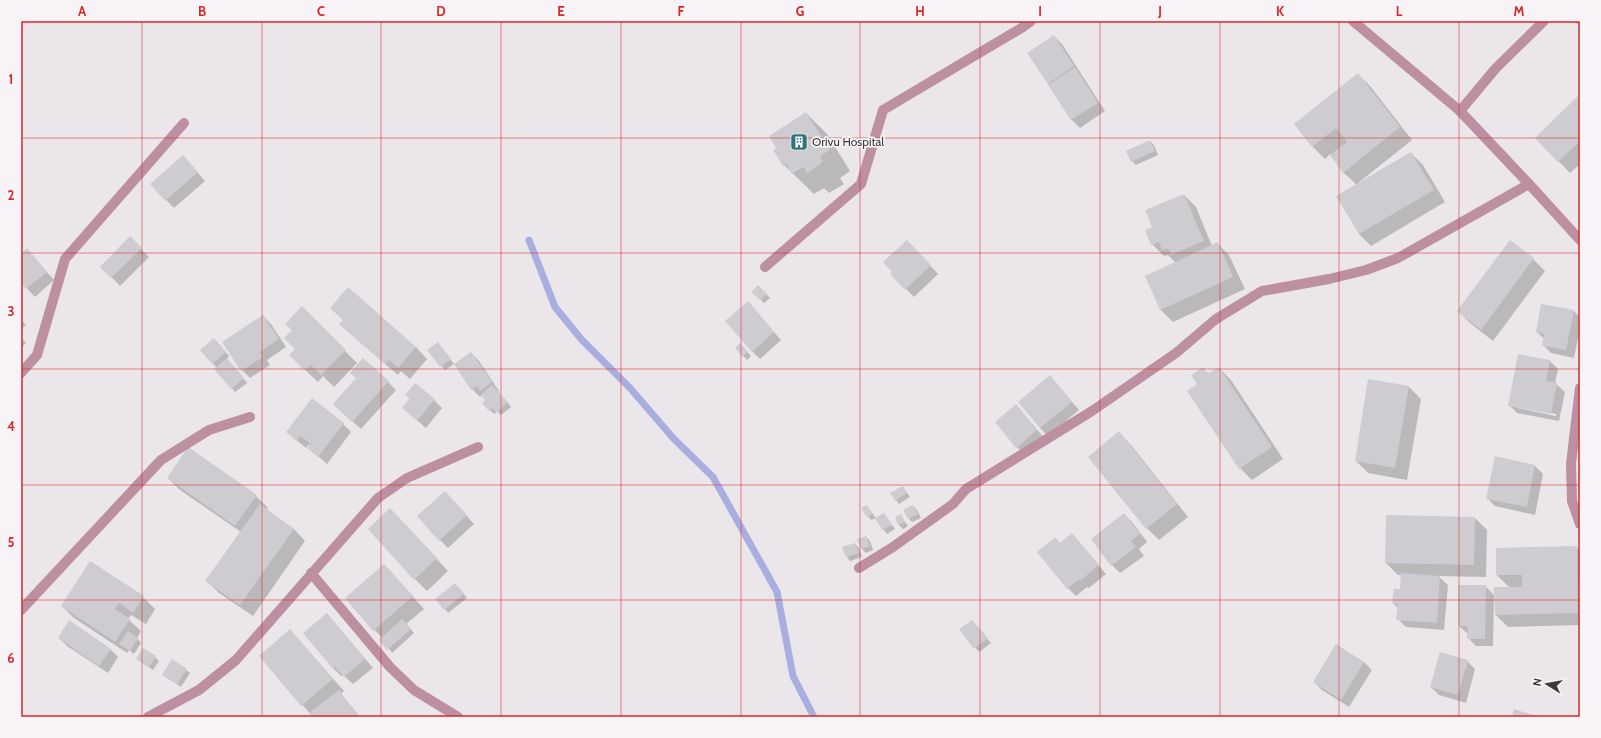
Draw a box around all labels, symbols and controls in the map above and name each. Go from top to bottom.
text: A [78,3,87,19]
text: B [198,3,206,19]
text: C [317,3,325,19]
text: D [436,3,446,19]
text: E [557,3,565,19]
text: F [678,3,685,19]
text: G [796,3,805,19]
text: H [915,3,925,19]
text: I [1038,3,1042,19]
text: J [1157,3,1162,19]
text: K [1276,3,1285,19]
text: L [1396,3,1403,19]
text: M [1514,3,1525,19]
text: 1 [9,71,13,87]
building icon: Orivu Hospital [789,132,809,152]
place label: Orivu Hospital [812,134,884,149]
text: 2 [8,187,15,203]
text: 3 [7,303,15,319]
text: 4 [7,418,15,434]
text: 5 [8,534,15,550]
text: 6 [7,650,15,666]
north arrow [1527,664,1567,704]
text: N [1530,677,1545,687]

